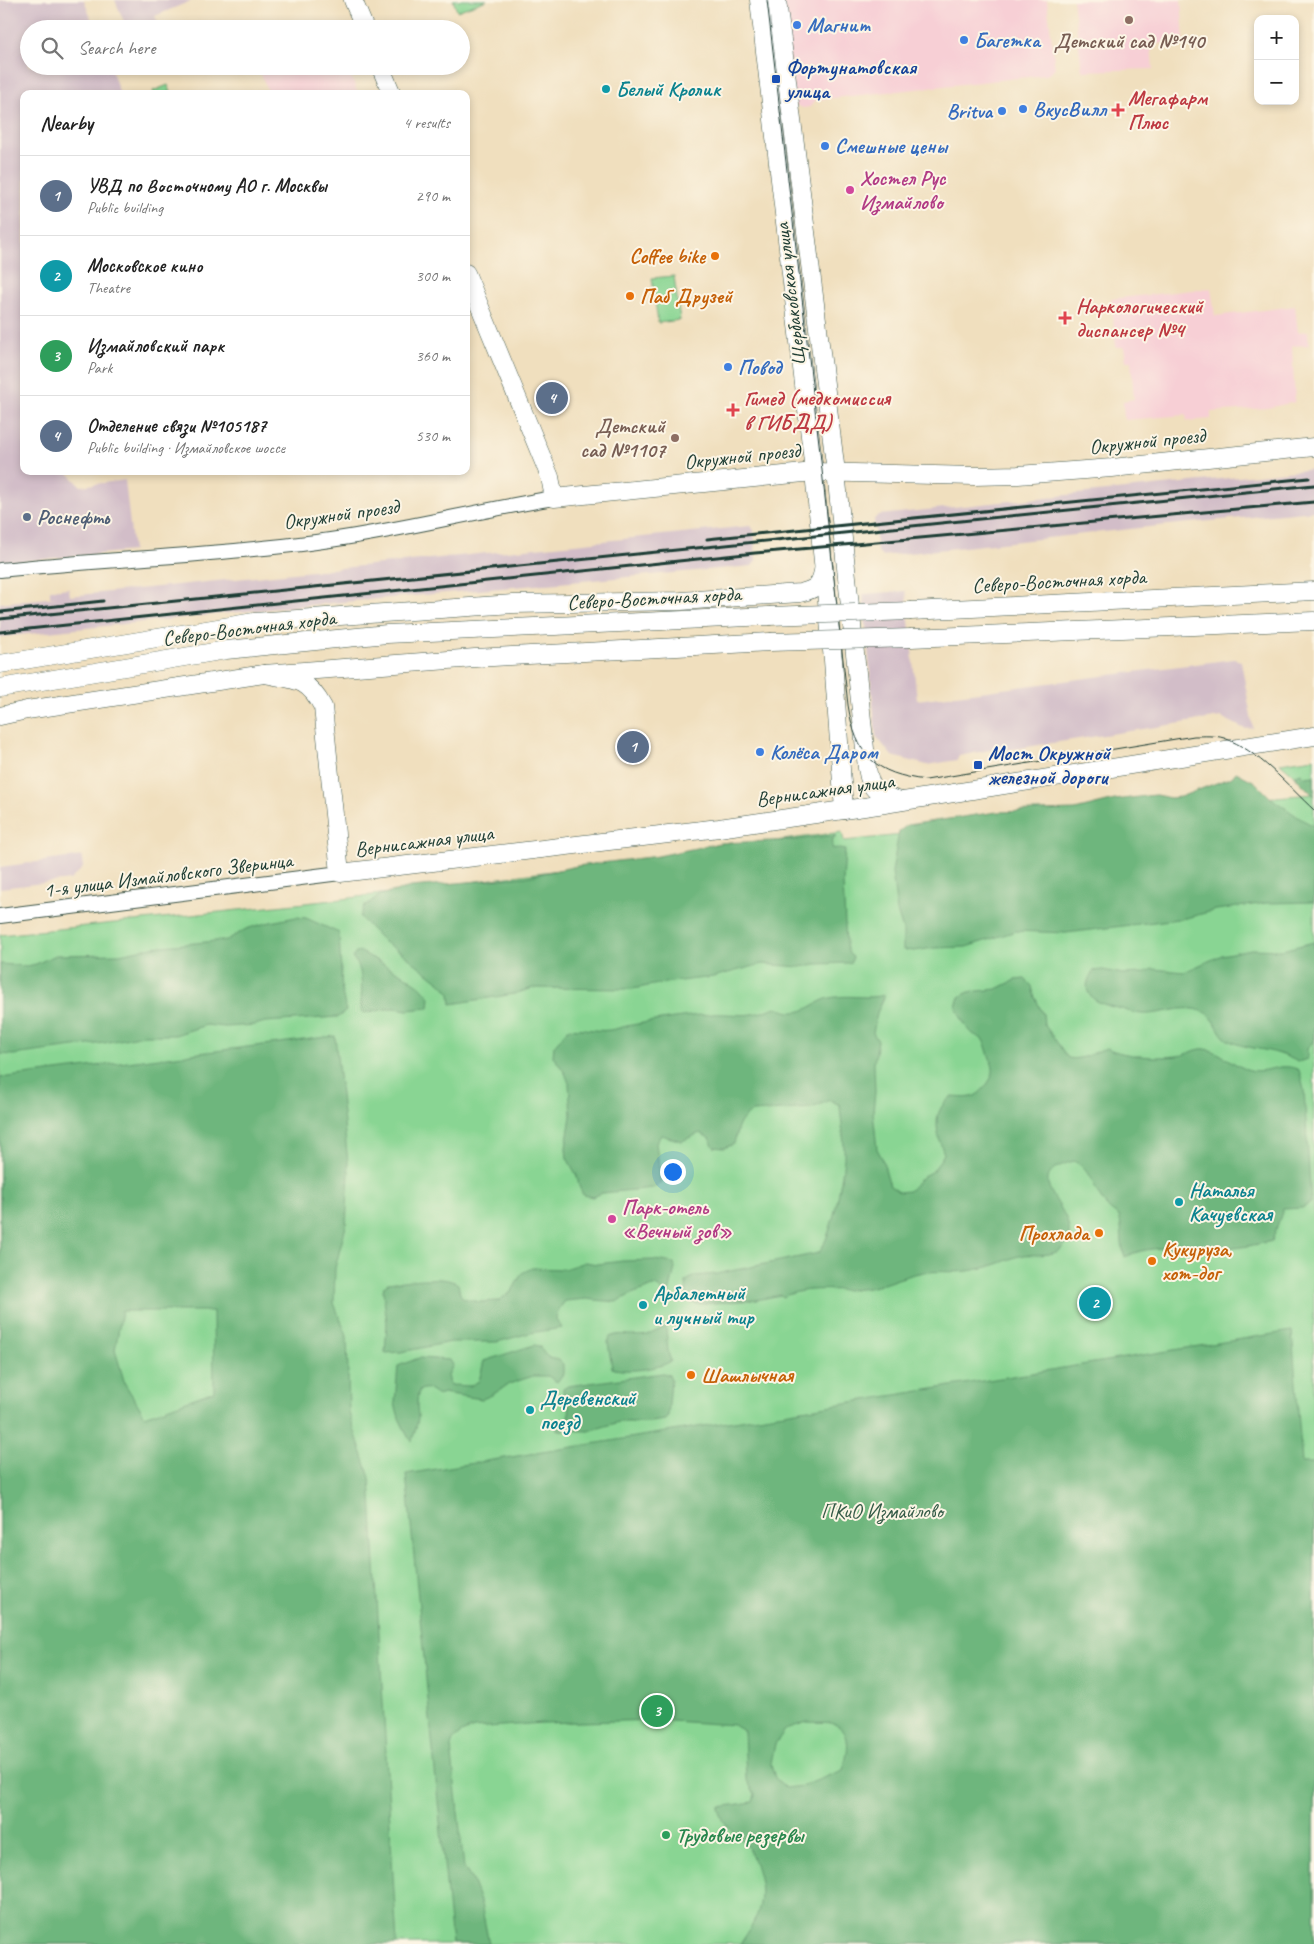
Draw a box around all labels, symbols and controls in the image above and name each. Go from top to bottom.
place label: Магнит [807,12,872,38]
marker: Детский сад №140 [1123,14,1135,26]
map controls [1254,15,1299,105]
button: + [1254,15,1299,60]
marker: Магнит [791,19,803,31]
search box [20,20,470,75]
place label: Багетка [974,27,1042,53]
place label: Детский сад №140 [1054,28,1207,54]
icon: search [38,34,66,62]
marker: Багетка [958,34,970,46]
text: Search here [78,36,155,60]
place label: Фортунатовская улица [784,54,918,104]
button: − [1254,60,1299,105]
marker: Фортунатовская улица [770,73,782,85]
place label: Белый Кролик [616,76,722,102]
marker: Белый Кролик [600,83,612,95]
place label: Мегафарм Плюс [1128,85,1209,135]
place label: ВкусВилл [1033,96,1108,122]
place label: Britva [947,98,993,124]
marker: ВкусВилл [1017,103,1029,115]
marker: Мегафарм Плюс [1112,104,1124,116]
marker: Britva [996,105,1008,117]
text: Nearby [40,110,93,136]
text: 4 results [403,113,450,133]
place label: Смешные цены [835,133,949,159]
marker: Смешные цены [819,140,831,152]
place label: Хостел Рус Измайлово [860,165,947,216]
text: УВД по Восточному АО г. Москвы [87,174,327,198]
marker: Хостел Рус Измайлово [844,184,856,196]
text: 1 [52,186,60,206]
text: 290 m [416,186,450,206]
text: Public building [87,198,163,218]
street label: Щербаковская улица [768,220,812,366]
place label: Coffee bike [629,243,707,269]
marker: Coffee bike [709,250,721,262]
text: Московское кино [87,254,203,278]
text: 2 [52,266,60,286]
text: 300 m [416,266,450,286]
text: Theatre [87,278,130,298]
place label: Паб Друзей [640,283,734,310]
marker: Паб Друзей [624,290,636,302]
place label: Наркологический диспансер №4 [1076,293,1205,343]
marker: Наркологический диспансер №4 [1058,311,1072,325]
text: Измайловский парк [87,334,224,358]
text: 3 [52,346,60,366]
text: 360 m [416,346,450,366]
place label: Повод [738,354,784,380]
text: Park [87,358,112,378]
marker: Повод [722,361,734,373]
pin: 4 [536,379,568,417]
place label: Гимед (медкомиссия в ГИБДД) [744,385,892,435]
marker: Гимед (медкомиссия в ГИБДД) [726,403,740,417]
place label: Детский сад №1107 [580,413,668,463]
text: Отделение связи №105187 [87,414,266,438]
street label: Окружной проезд [1088,422,1209,460]
text: 4 [52,426,60,446]
text: 530 m [416,426,450,446]
marker: Детский сад №1107 [669,432,681,444]
street label: Окружной проезд [683,437,804,475]
text: Public building · Измайловское шоссе [87,438,285,458]
street label: Окружной проезд [282,493,403,535]
place label: Роснефть [37,504,111,530]
marker: Роснефть [21,511,33,523]
street label: Северо-Восточная хорда [971,563,1149,599]
street label: Северо-Восточная хорда [566,580,744,616]
street label: Северо-Восточная хорда [161,604,339,652]
pin: 1 [617,728,649,766]
place label: Колёса Даром [770,739,879,765]
place label: Мост Окружной железной дороги [988,740,1112,790]
marker: Колёса Даром [754,746,766,758]
marker: Мост Окружной железной дороги [972,759,984,771]
street label: Вернисажная улица [754,767,897,813]
street label: Вернисажная улица [353,819,496,862]
street label: 1-я улица Измайловского Зверинца [42,847,296,903]
your location [660,1159,686,1185]
place label: Наталья Качуевская [1189,1177,1274,1228]
place label: Парк-отель «Вечный зов» [622,1194,732,1245]
marker: Наталья Качуевская [1173,1196,1185,1208]
marker: Парк-отель «Вечный зов» [606,1213,618,1225]
place label: Прохлада [1019,1220,1091,1246]
marker: Прохлада [1093,1227,1105,1239]
place label: Кукуруза, хот-дог [1162,1236,1232,1286]
marker: Кукуруза, хот-дог [1146,1255,1158,1267]
place label: Арбалетный и лучный тир [653,1280,755,1331]
pin: 2 [1079,1284,1111,1322]
marker: Арбалетный и лучный тир [637,1299,649,1311]
place label: Шашлычная [701,1362,795,1388]
marker: Шашлычная [685,1369,697,1381]
place label: Деревенский поезд [540,1385,637,1436]
marker: Деревенский поезд [524,1404,536,1416]
park label: ПКиО Измайлово [821,1498,945,1525]
pin: 3 [641,1692,673,1730]
place label: Трудовые резервы [676,1822,806,1849]
marker: Трудовые резервы [660,1829,672,1841]

